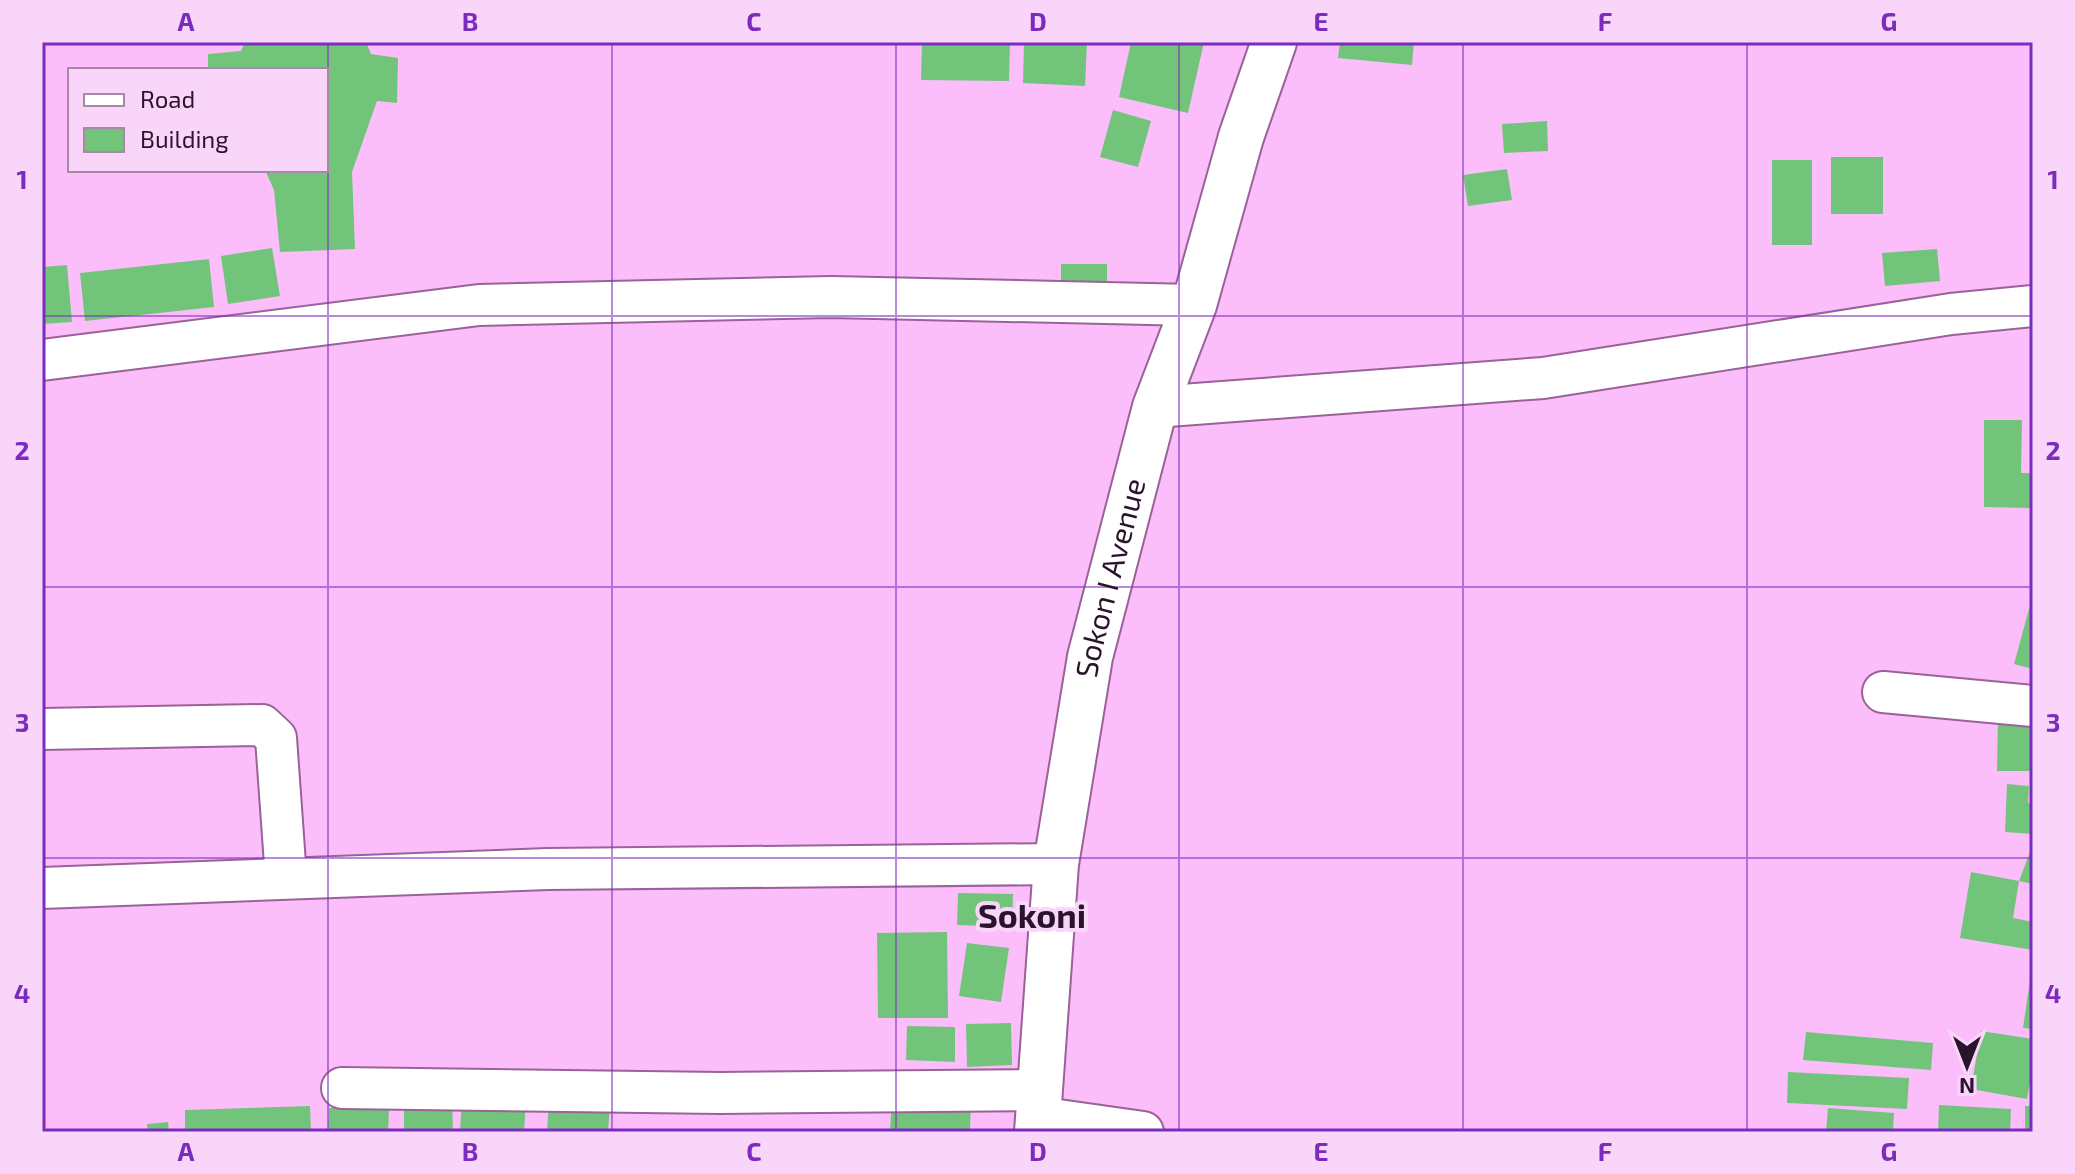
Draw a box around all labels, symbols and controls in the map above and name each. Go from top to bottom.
text: A [178,5,195,36]
text: B [462,5,478,36]
text: C [746,5,762,36]
text: D [1029,5,1047,36]
text: E [1313,5,1329,36]
text: F [1598,5,1612,36]
text: G [1881,5,1897,36]
legend [68,68,328,172]
text: Road [140,84,195,113]
text: Building [140,124,229,153]
text: 1 [16,163,28,194]
text: 1 [2047,163,2059,194]
text: 2 [14,434,30,465]
text: 2 [2045,434,2061,465]
street label: Sokon I Avenue [1067,474,1152,680]
text: 3 [15,706,29,737]
text: 3 [2046,706,2060,737]
district label: Sokoni [978,894,1086,935]
text: 4 [14,977,30,1008]
text: 4 [2045,977,2061,1008]
north arrow [1927,1026,2007,1106]
text: N [1959,1074,1975,1100]
text: A [178,1135,195,1166]
text: B [462,1135,478,1166]
text: C [746,1135,762,1166]
text: D [1029,1135,1047,1166]
text: E [1313,1135,1329,1166]
text: F [1598,1135,1612,1166]
text: G [1881,1135,1897,1166]

